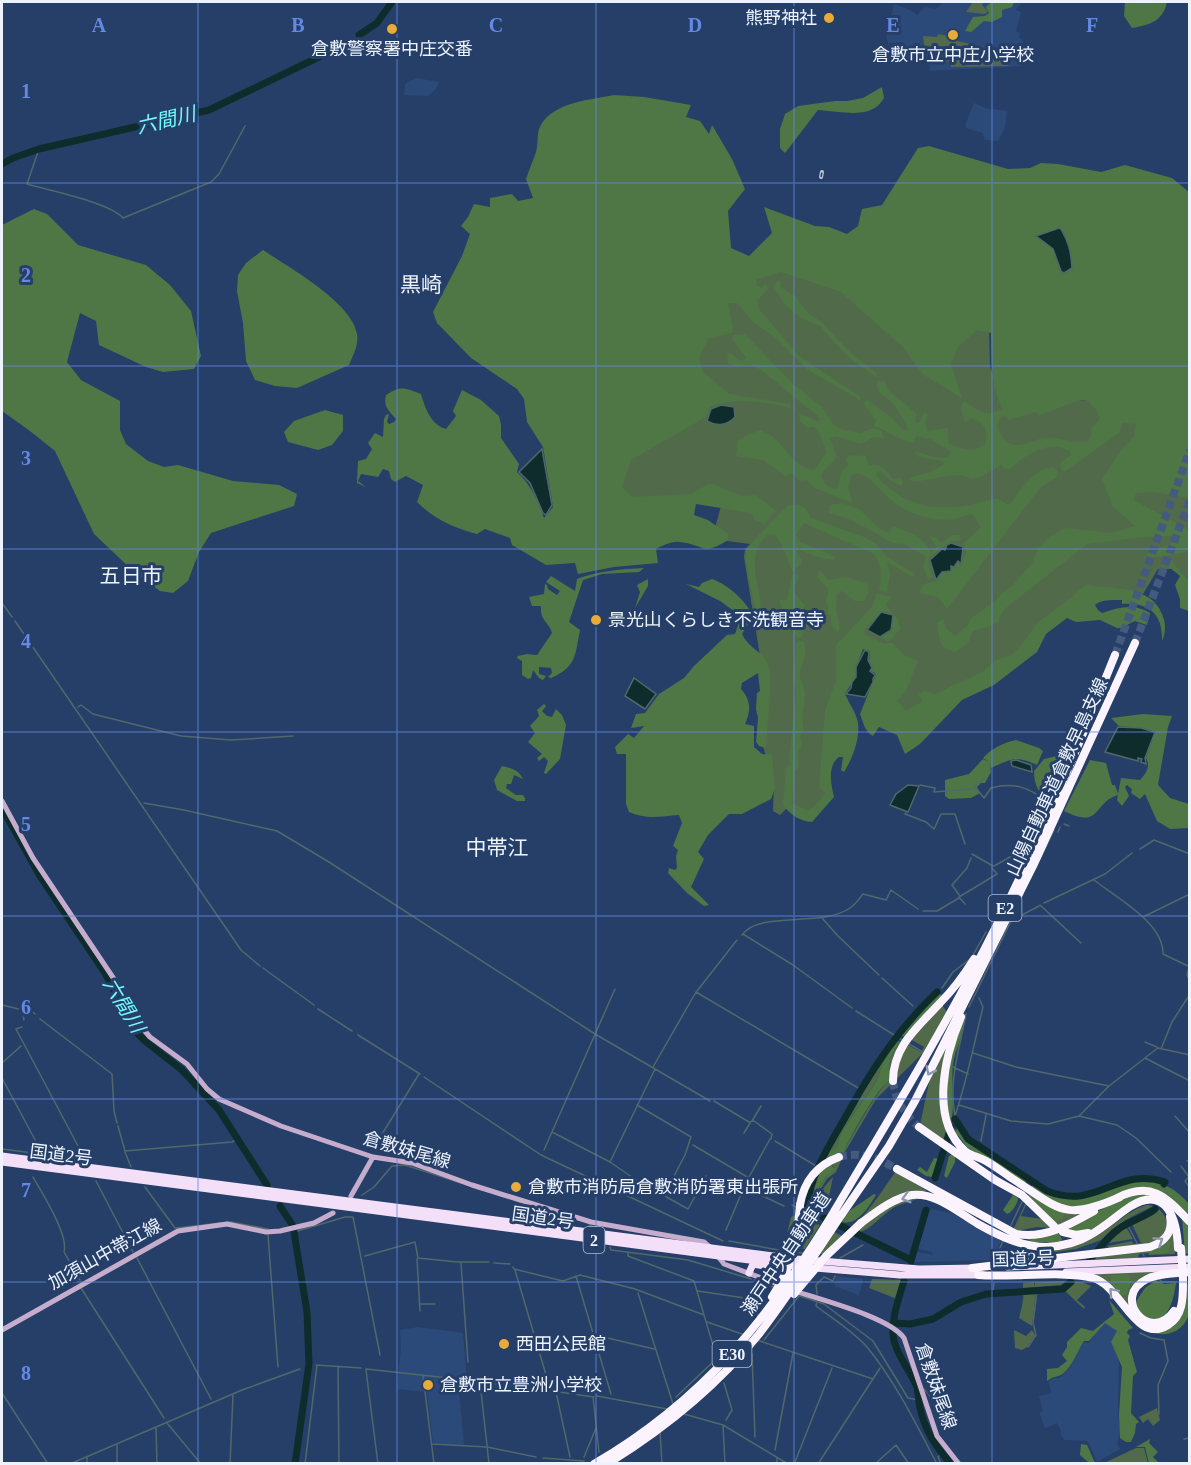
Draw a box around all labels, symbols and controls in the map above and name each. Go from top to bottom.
place label: 熊野神社 [745,8,817,28]
marker: 熊野神社 [822,11,836,25]
text: A [92,14,107,36]
text: B [291,14,305,36]
text: C [489,14,503,36]
text: D [688,14,702,36]
text: E [886,14,900,36]
text: F [1086,14,1098,36]
marker: 倉敷警察署中庄交番 [385,22,399,36]
marker: 倉敷市立中庄小学校 [946,28,960,42]
place label: 倉敷警察署中庄交番 [311,39,473,59]
place label: 倉敷市立中庄小学校 [872,45,1034,65]
text: 1 [21,80,31,102]
water label: 六間川 [134,102,200,137]
text: 2 [21,264,31,286]
district label: 黒崎 [400,273,442,297]
text: 3 [21,447,31,469]
district label: 五日市 [100,564,163,588]
place label: 景光山くらしき不洗観音寺 [608,610,824,630]
marker: 景光山くらしき不洗観音寺 [589,613,603,627]
text: 4 [21,630,31,652]
street label: 山陽自動車道倉敷早島支線 [1002,675,1112,879]
text: 5 [21,813,31,835]
district label: 中帯江 [466,836,529,860]
road number: E2 [988,895,1022,921]
water label: 六間川 [99,974,150,1038]
text: 6 [21,996,31,1018]
one-way arrow [925,1064,937,1075]
street label: 倉敷妹尾線 [361,1128,453,1172]
street label: 国道2号 [29,1141,93,1169]
place label: 倉敷市消防局倉敷消防署東出張所 [528,1177,798,1197]
text: 7 [21,1179,31,1201]
marker: 倉敷市消防局倉敷消防署東出張所 [509,1180,523,1194]
street label: 瀬戸中央自動車道 [737,1189,835,1319]
one-way arrow [901,1191,912,1203]
street label: 国道2号 [510,1204,576,1232]
street label: 加須山中帯江線 [45,1215,165,1293]
road number: 2 [584,1227,604,1253]
one-way arrow [1153,1238,1164,1249]
street label: 国道2号 [991,1248,1055,1270]
one-way arrow [1110,1288,1121,1299]
place label: 西田公民館 [516,1334,606,1354]
marker: 西田公民館 [497,1337,511,1351]
street label: 倉敷妹尾線 [912,1340,960,1432]
road number: E30 [712,1341,752,1367]
text: 8 [21,1362,31,1384]
place label: 倉敷市立豊洲小学校 [440,1375,602,1395]
marker: 倉敷市立豊洲小学校 [421,1378,435,1392]

